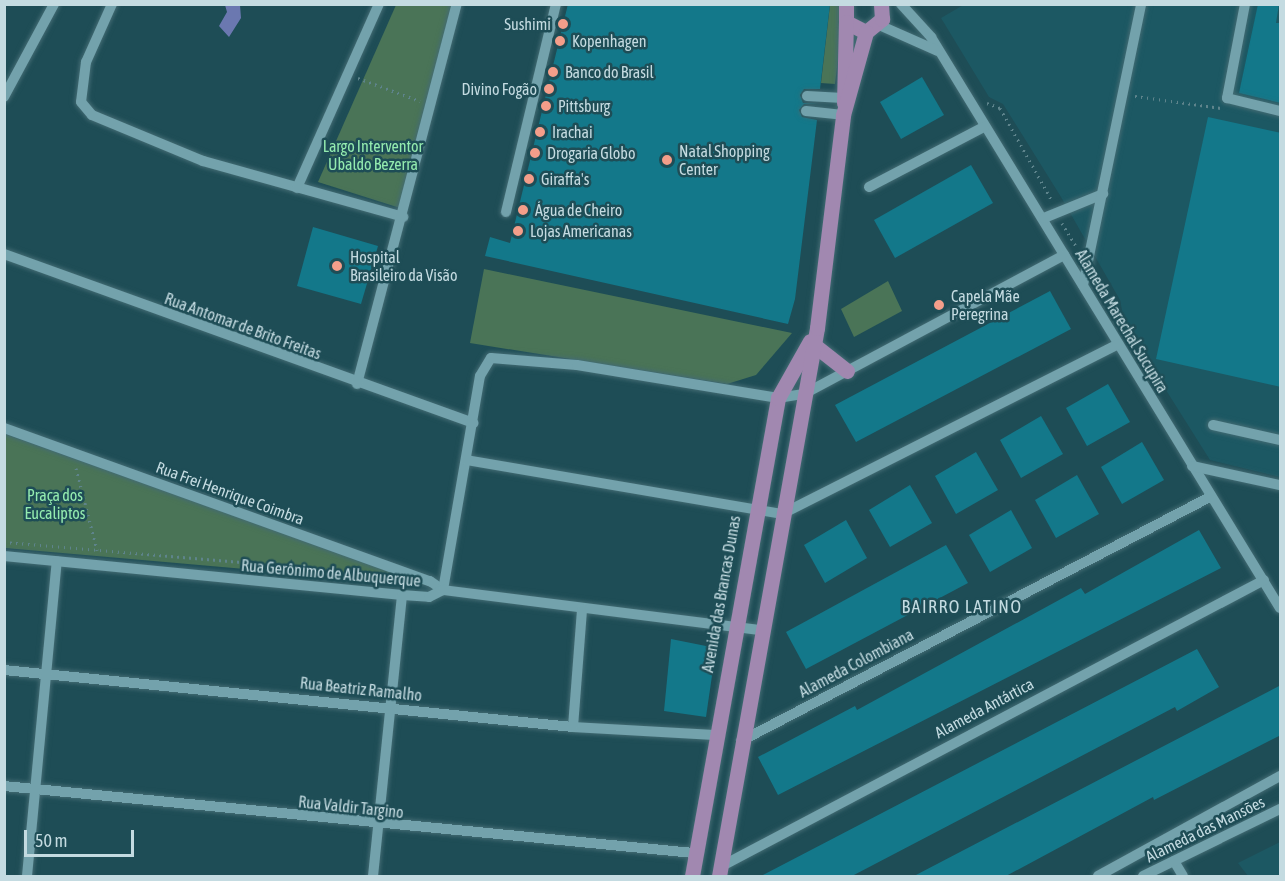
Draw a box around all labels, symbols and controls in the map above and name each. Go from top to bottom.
place label: Sushimi [504,14,551,34]
marker: Sushimi [556,17,570,31]
place label: Kopenhagen [572,31,646,51]
marker: Kopenhagen [553,34,567,48]
place label: Banco do Brasil [565,62,654,82]
marker: Banco do Brasil [546,65,560,79]
place label: Divino Fogão [461,79,537,99]
marker: Divino Fogão [542,82,556,96]
place label: Pittsburg [558,96,610,116]
marker: Pittsburg [539,99,553,113]
place label: Irachai [552,122,593,142]
marker: Irachai [533,125,547,139]
park label: Largo Interventor Ubaldo Bezerra [323,136,423,174]
place label: Natal Shopping Center [679,141,770,179]
place label: Drogaria Globo [547,143,635,163]
marker: Drogaria Globo [528,146,542,160]
marker: Natal Shopping Center [660,153,674,167]
place label: Giraffa's [541,169,589,189]
marker: Giraffa's [522,172,536,186]
place label: Água de Cheiro [535,200,622,220]
marker: Água de Cheiro [516,203,530,217]
place label: Lojas Americanas [530,221,632,241]
marker: Lojas Americanas [511,224,525,238]
street label: Alameda Marechal Sucupira [1071,246,1173,396]
place label: Hospital Brasileiro da Visão [350,247,458,285]
marker: Hospital Brasileiro da Visão [328,257,346,275]
place label: Capela Mãe Peregrina [951,286,1020,324]
street label: Rua Antomar de Brito Freitas [162,289,324,363]
marker: Capela Mãe Peregrina [932,298,946,312]
street label: Rua Frei Henrique Coimbra [153,457,307,529]
park label: Praça dos Eucaliptos [24,485,86,523]
street label: Avenida das Brancas Dunas [698,514,744,674]
street label: Rua Gerônimo de Albuquerque [240,556,422,590]
district label: BAIRRO LATINO [902,596,1022,618]
street label: Alameda Colombiana [795,625,917,701]
street label: Rua Beatriz Ramalho [299,673,423,705]
street label: Alameda Antártica [931,674,1037,742]
street label: Rua Valdir Targino [297,792,405,822]
street label: Alameda das Mansões [1142,792,1268,866]
scale bar [27,818,136,856]
text: 50 m [35,830,67,851]

